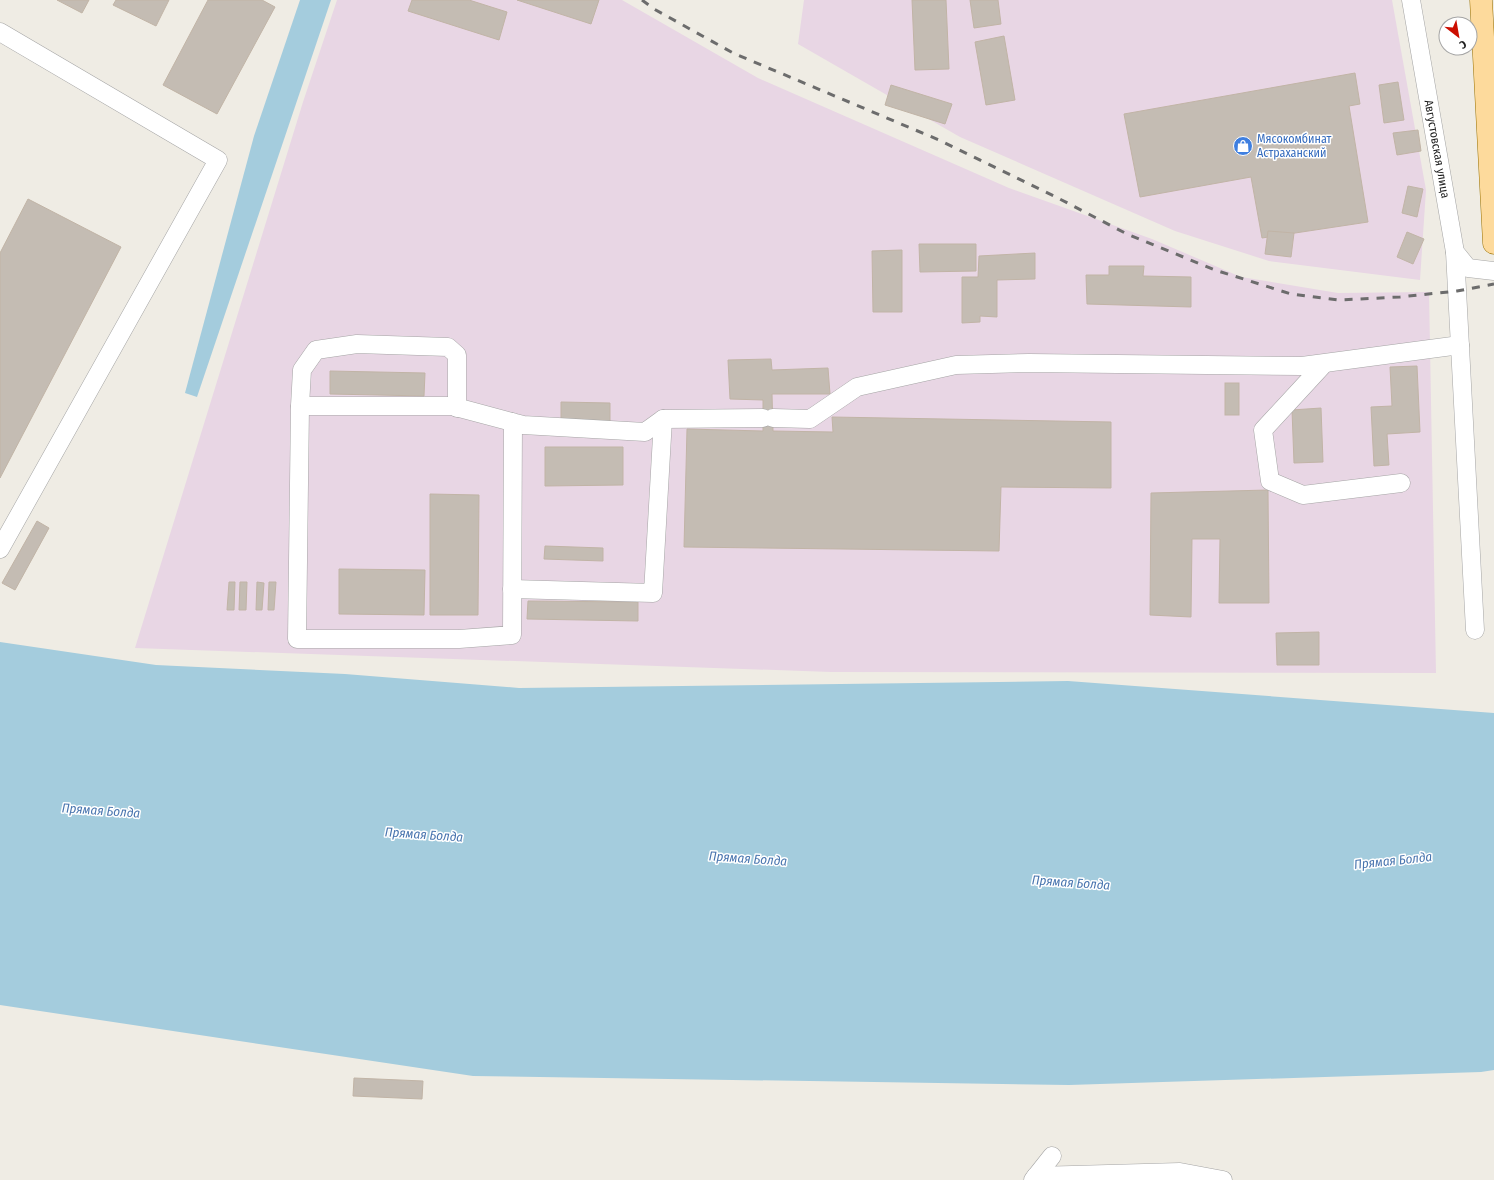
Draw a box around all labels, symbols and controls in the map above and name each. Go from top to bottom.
north arrow [1438,16,1478,56]
text: С [1457,37,1469,51]
street label: Августовская улица [1421,99,1453,199]
place label: Мясокомбинат Астраханский [1257,132,1332,160]
shop icon: Мясокомбинат Астраханский [1232,135,1254,157]
water label: Прямая Болда [61,800,141,821]
water label: Прямая Болда [384,824,464,845]
water label: Прямая Болда [708,848,788,869]
water label: Прямая Болда [1353,849,1433,872]
water label: Прямая Болда [1031,872,1111,893]

